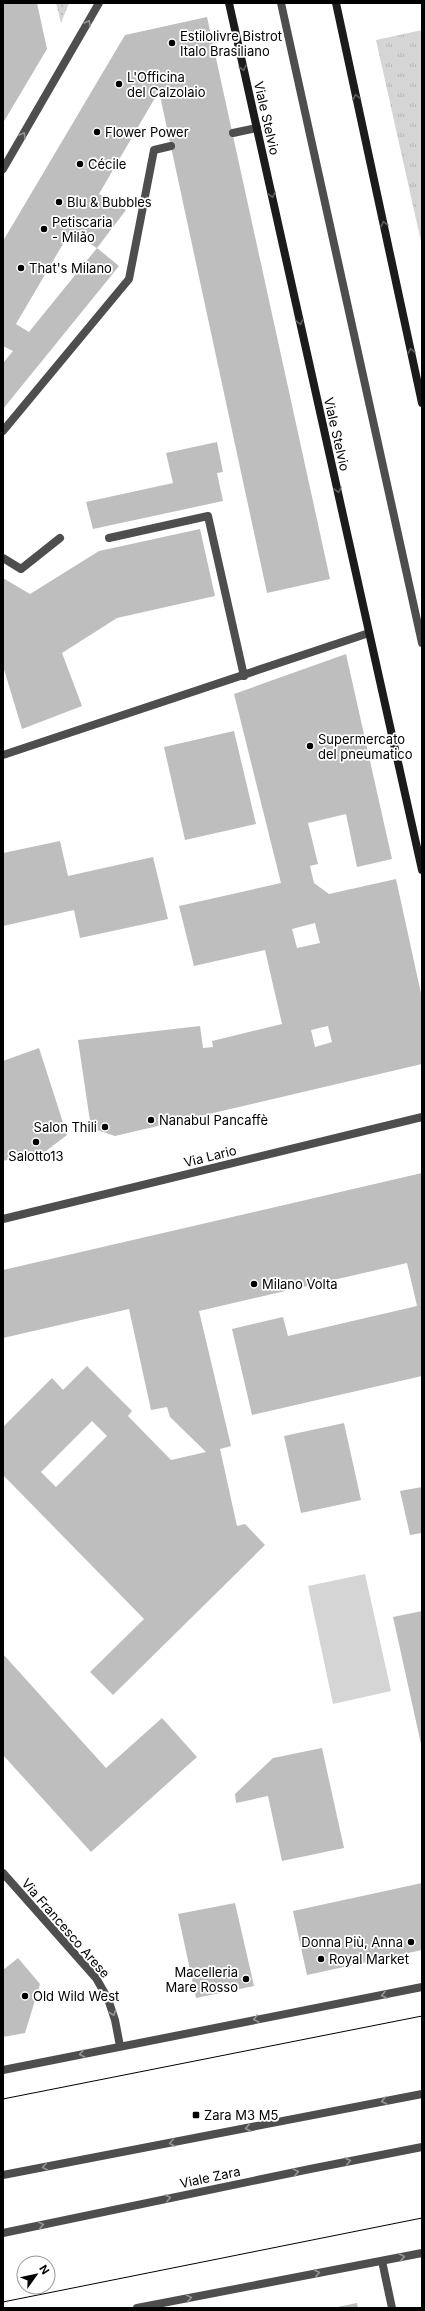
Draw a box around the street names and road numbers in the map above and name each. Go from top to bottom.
street label: Viale Stelvio [251,80,283,157]
street label: Viale Stelvio [321,396,353,473]
street label: Via Lario [182,1142,238,1170]
street label: Via Francesco Arese [18,1875,114,1981]
street label: Viale Zara [178,2163,242,2191]

